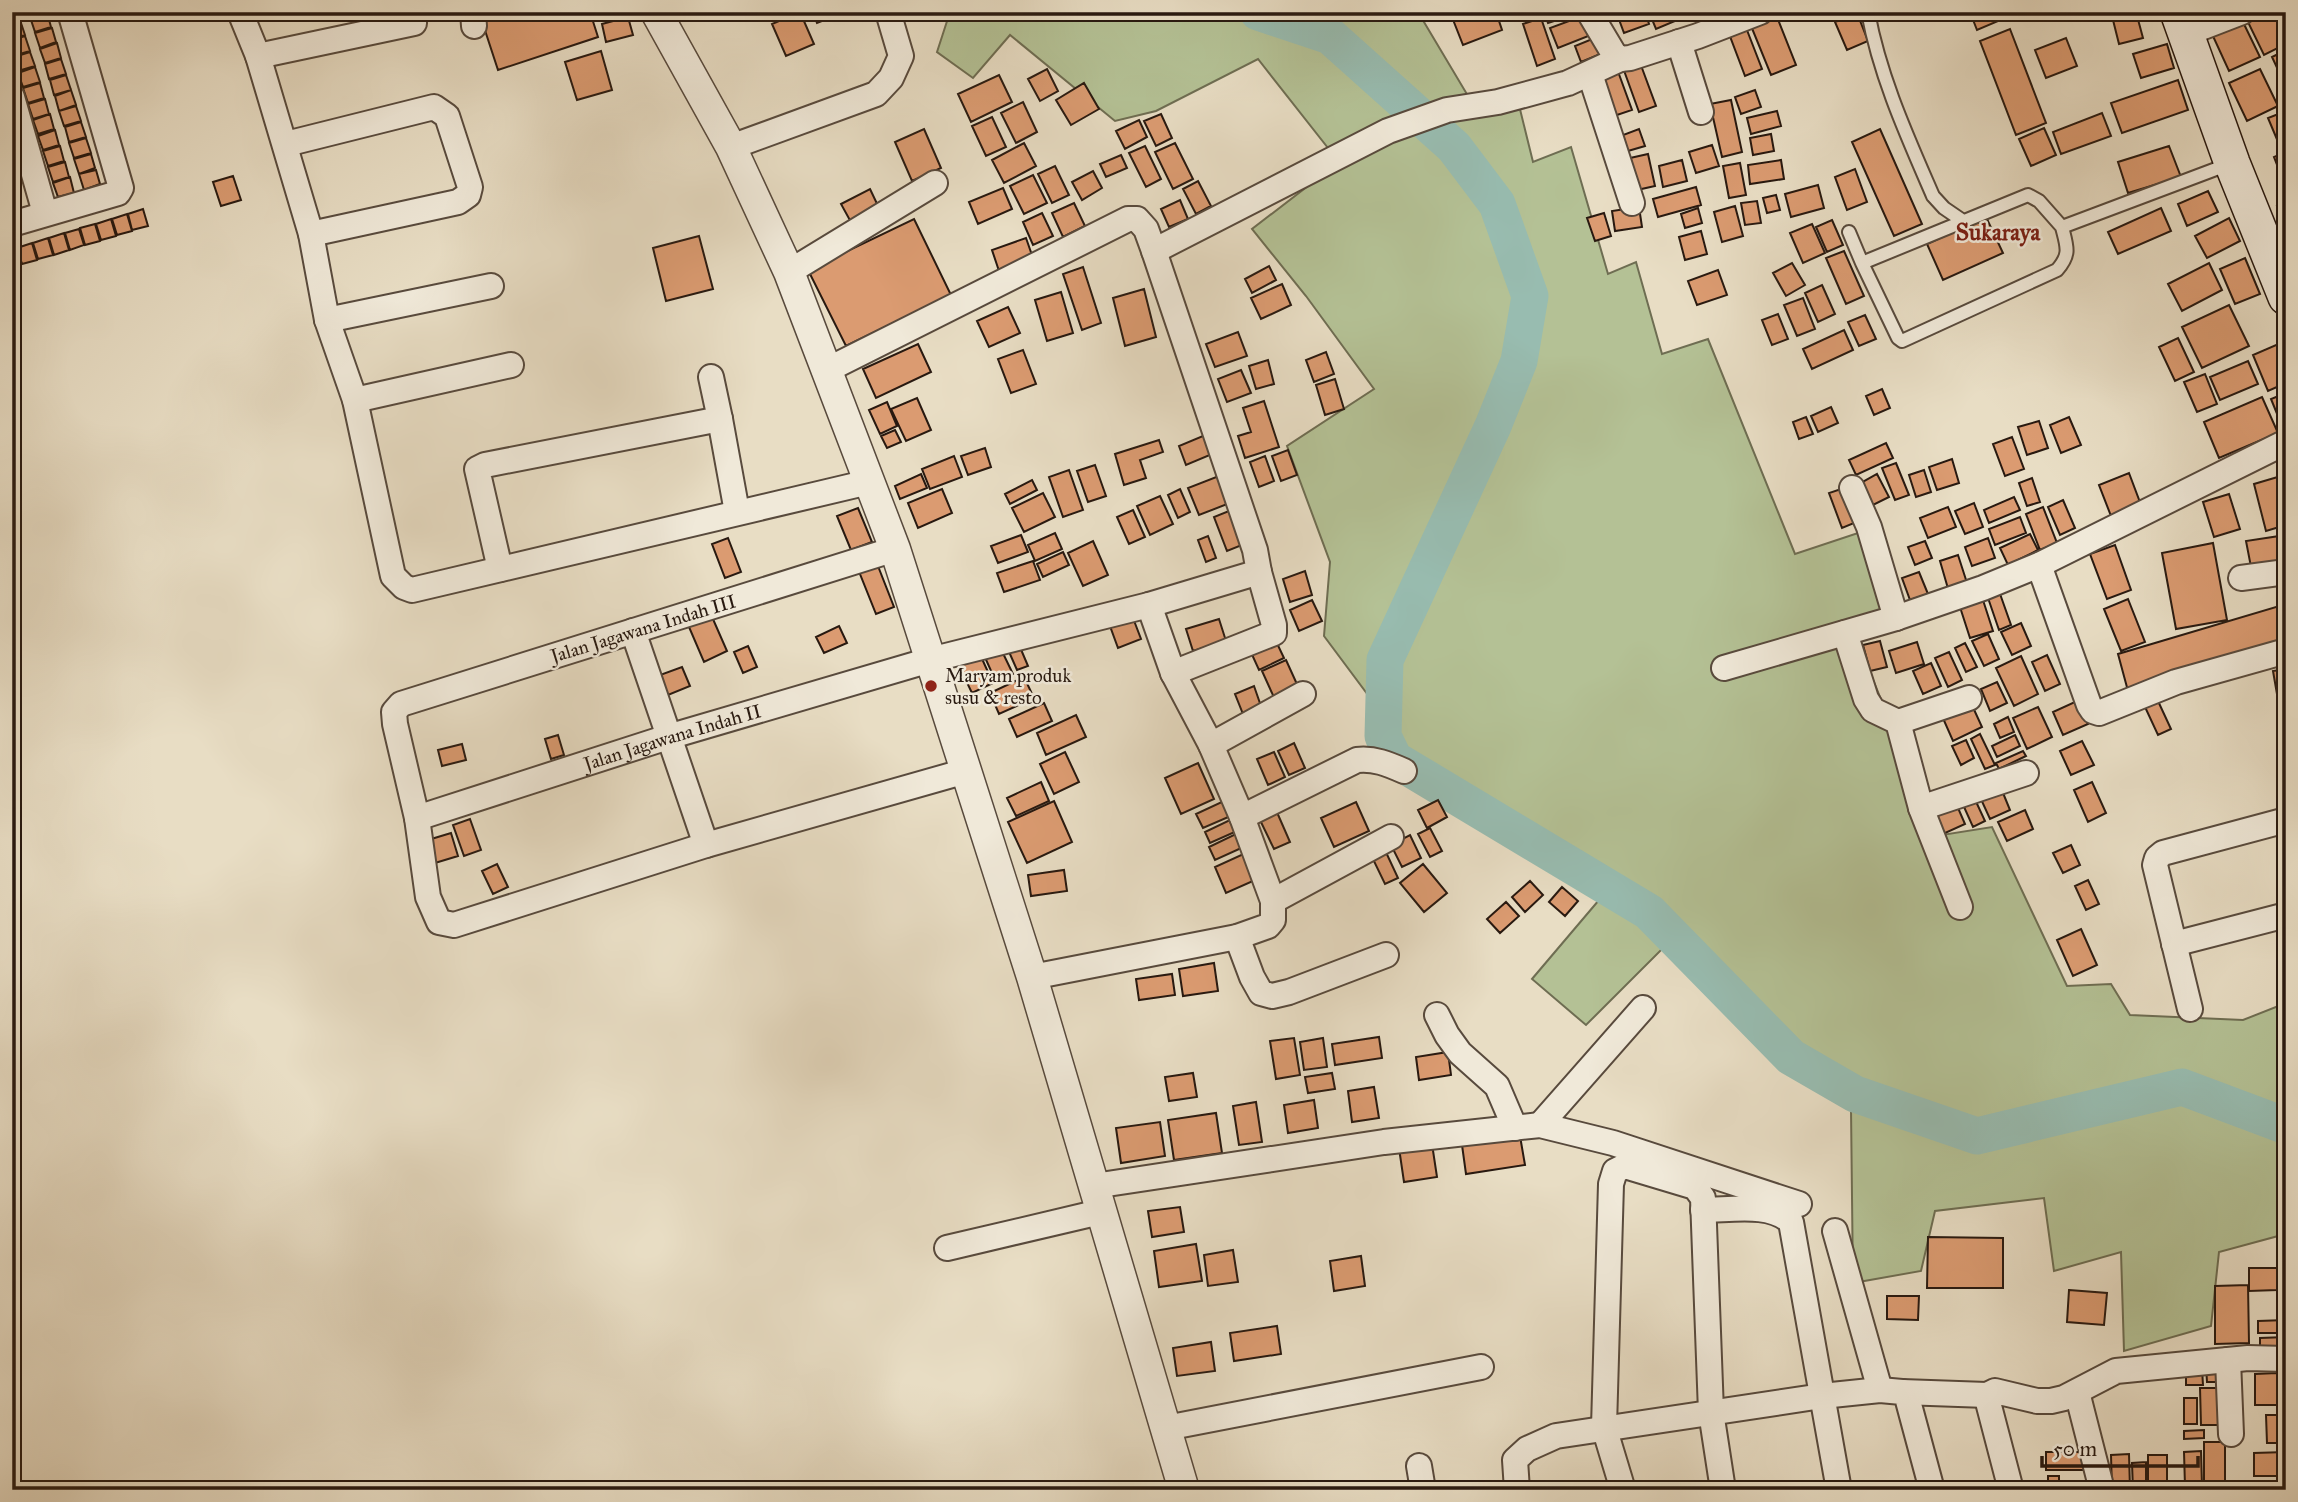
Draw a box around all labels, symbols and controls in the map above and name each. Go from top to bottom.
district label: Sukaraya [1956,218,2041,247]
street label: Jalan Jagawana Indah III [546,589,739,669]
place label: Maryam produk susu & resto [945,664,1071,709]
marker: Maryam produk susu & resto [923,678,939,694]
street label: Jalan Jagawana Indah II [579,699,764,777]
scale bar [2042,1425,2198,1469]
text: 50 m [2053,1436,2098,1462]

